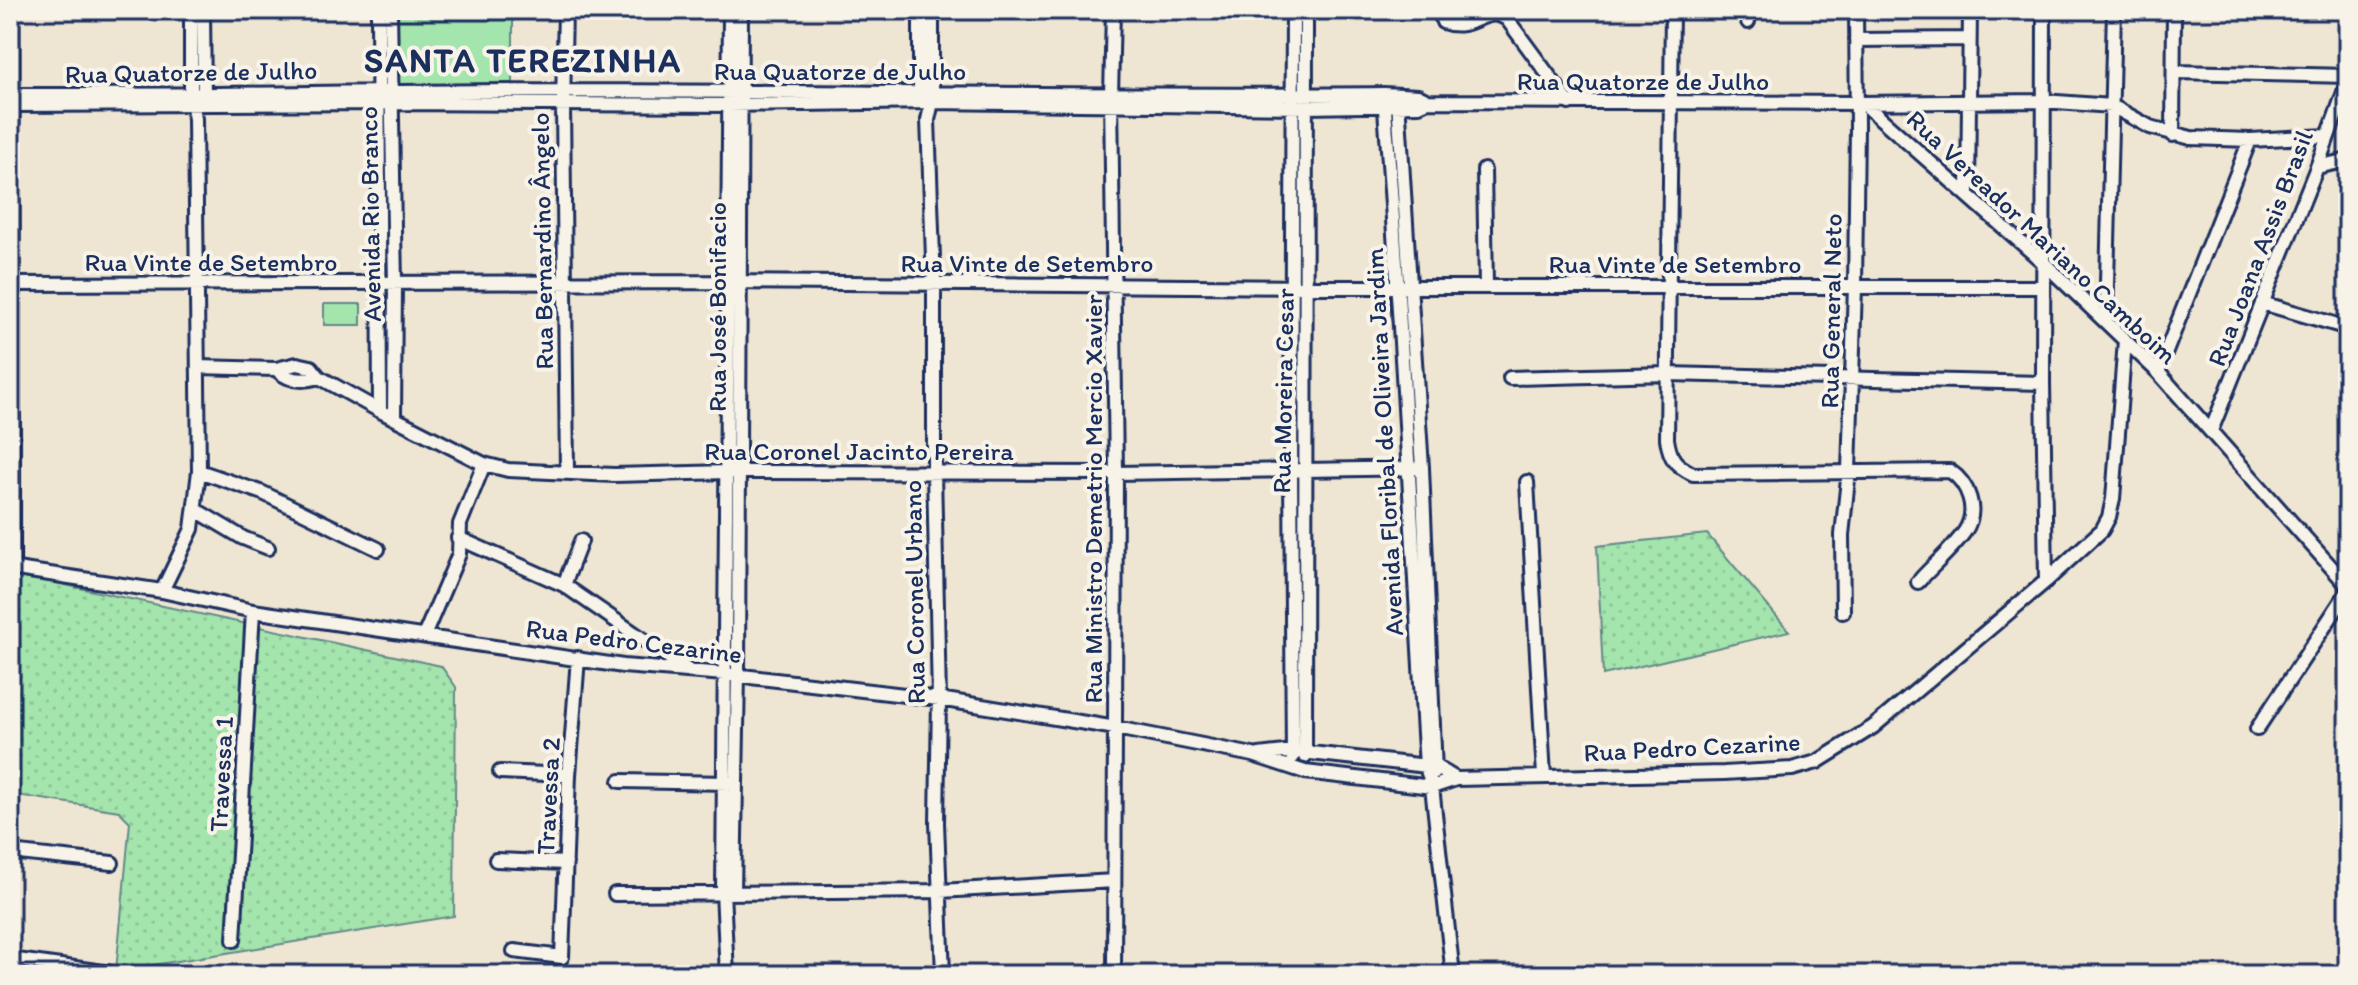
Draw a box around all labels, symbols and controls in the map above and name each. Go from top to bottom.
district label: SANTA TEREZINHA [364,40,682,81]
street label: Rua Quatorze de Julho [65,54,317,90]
street label: Rua Quatorze de Julho [714,55,966,87]
street label: Rua Quatorze de Julho [1517,65,1769,97]
street label: Rua Vereador Mariano Camboim [1900,103,2184,371]
street label: Avenida Rio Branco [352,106,388,322]
street label: Rua Bernardino Ângelo [524,112,560,370]
street label: Rua Joana Assis Brasil [2200,125,2320,371]
street label: Rua José Bonifacio [701,202,733,412]
street label: Rua General Neto [1813,213,1849,409]
street label: Rua Vinte de Setembro [84,246,338,278]
street label: Rua Vinte de Setembro [900,247,1154,279]
street label: Avenida Floribal de Oliveira Jardim [1358,247,1410,637]
street label: Rua Vinte de Setembro [1548,248,1802,280]
street label: Rua Moreira Cesar [1265,287,1301,494]
street label: Rua Ministro Demetrio Mercio Xavier [1077,294,1109,703]
street label: Rua Coronel Jacinto Pereira [704,435,1014,467]
street label: Rua Coronel Urbano [896,480,932,704]
street label: Rua Pedro Cezarine [524,612,744,670]
street label: Travessa 1 [202,715,240,833]
street label: Rua Pedro Cezarine [1583,725,1801,769]
street label: Travessa 2 [529,736,567,855]

